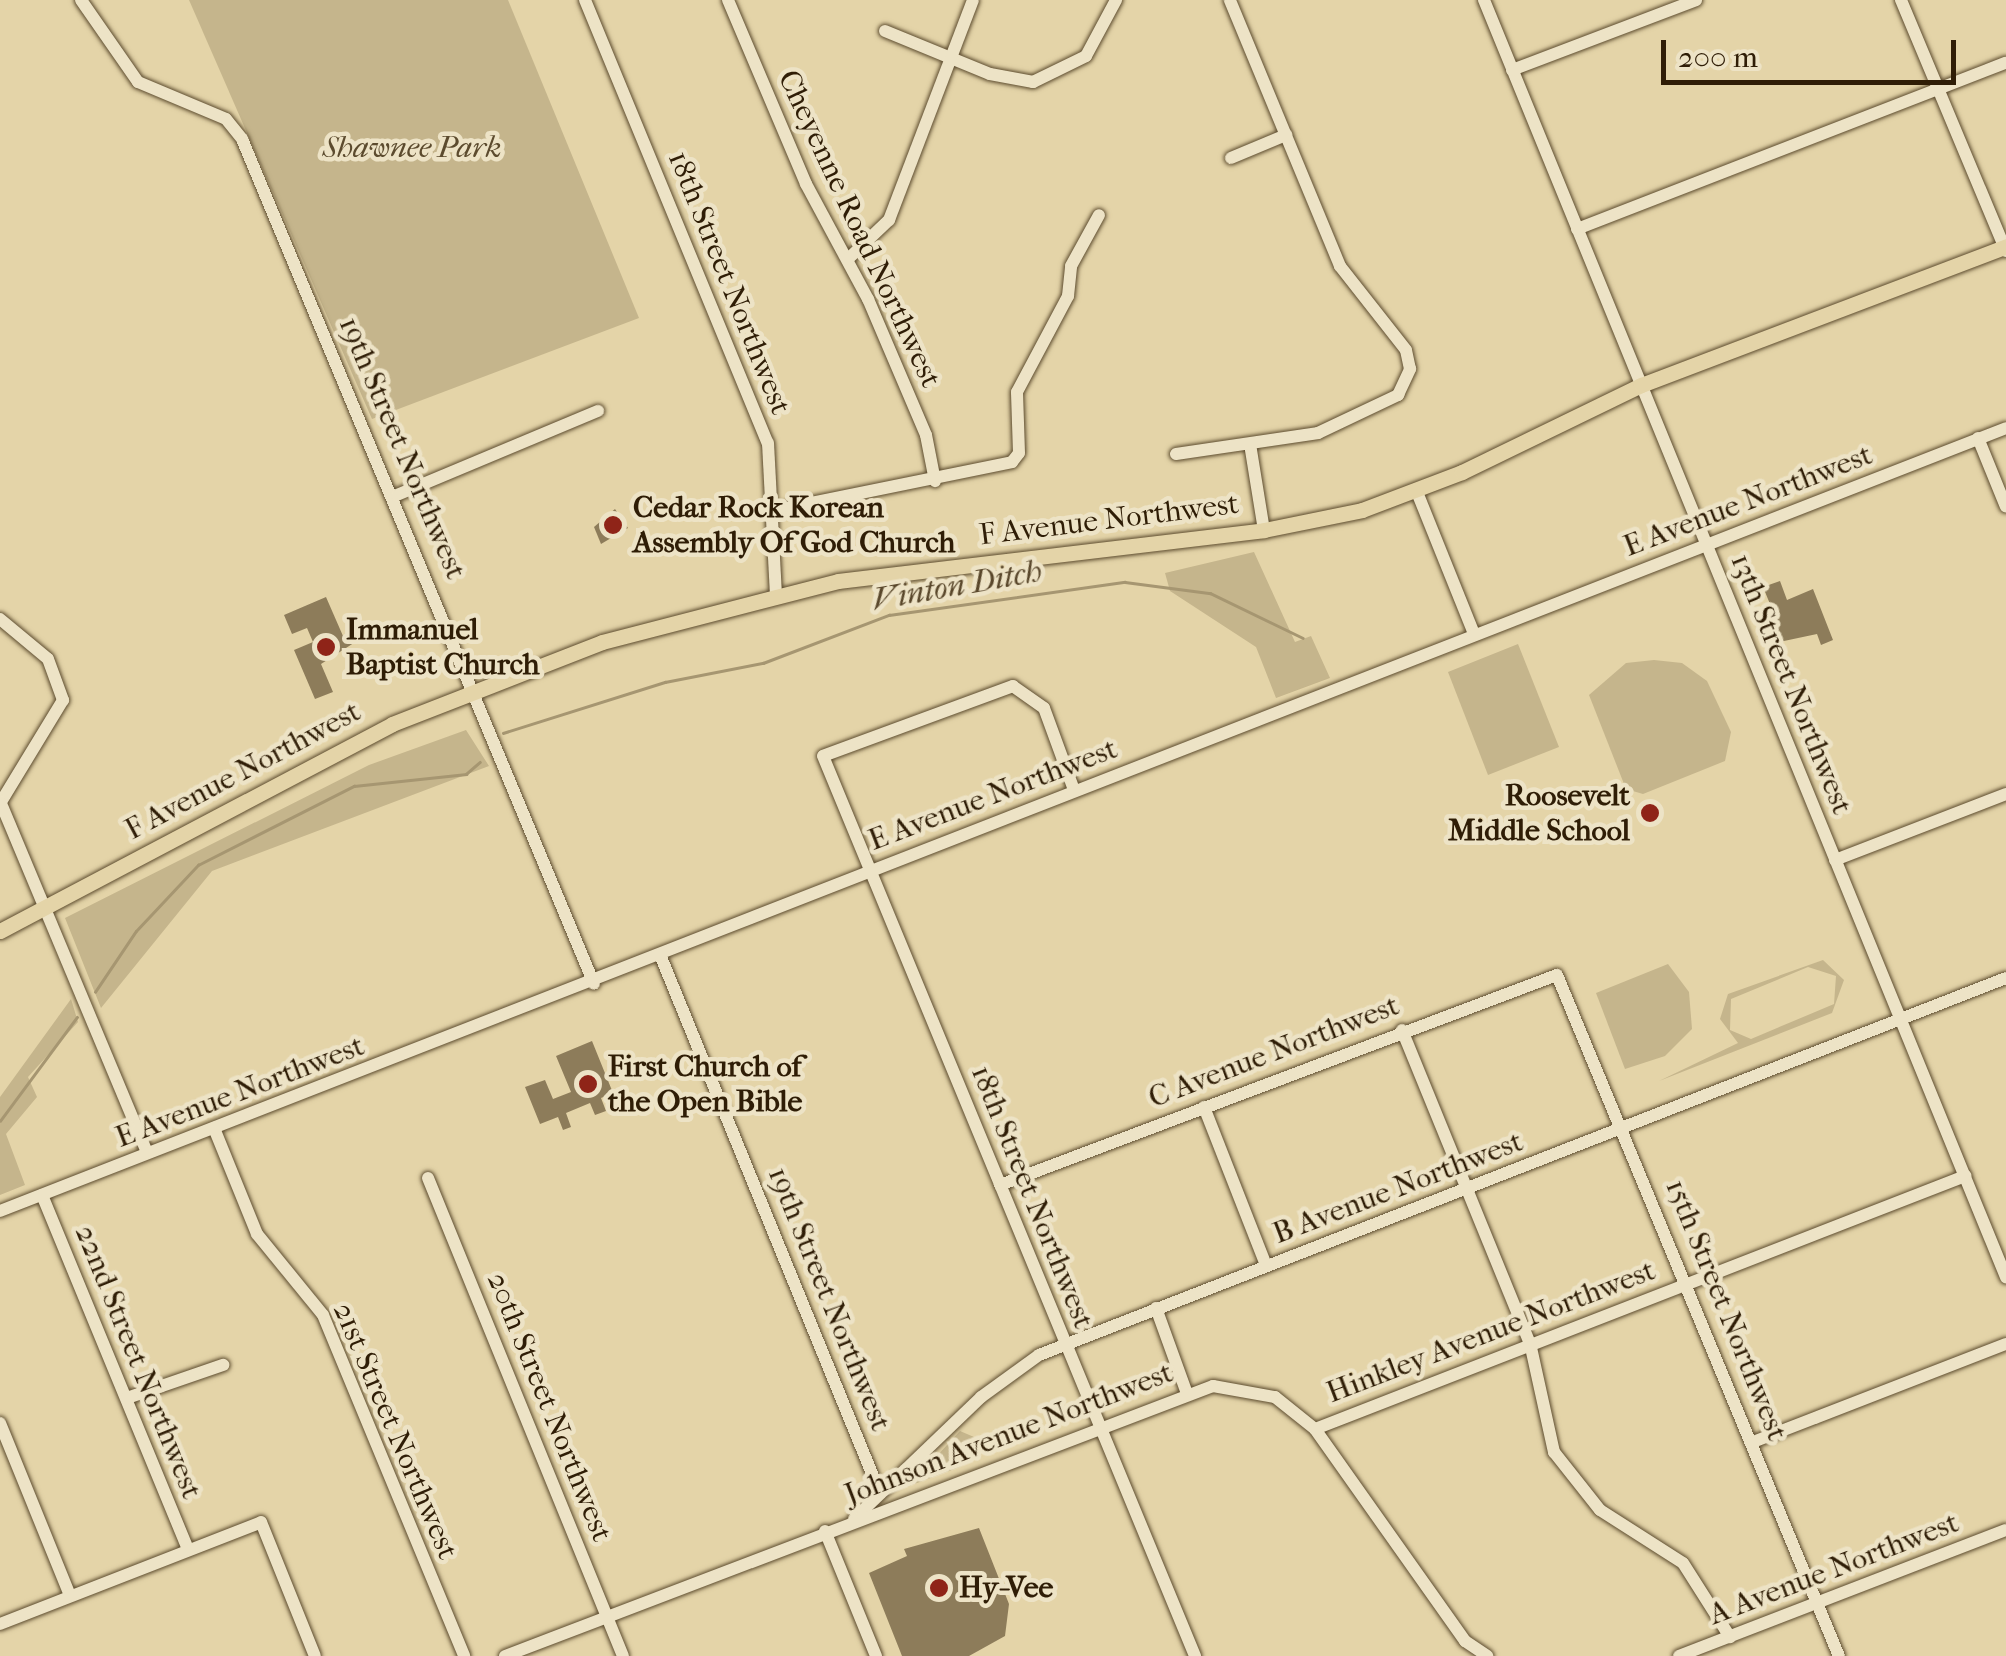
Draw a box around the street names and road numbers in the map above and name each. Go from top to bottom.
street label: Cheyenne Road Northwest [770,65,948,393]
street label: 18th Street Northwest [660,146,798,420]
street label: 19th Street Northwest [330,311,474,585]
street label: E Avenue Northwest [1619,437,1877,565]
street label: F Avenue Northwest [977,486,1241,554]
street label: 13th Street Northwest [1722,548,1860,820]
street label: F Avenue Northwest [119,694,367,848]
street label: E Avenue Northwest [864,731,1122,859]
street label: C Avenue Northwest [1144,988,1404,1116]
street label: E Avenue Northwest [111,1028,369,1156]
street label: 18th Street Northwest [963,1060,1101,1334]
street label: B Avenue Northwest [1268,1124,1528,1252]
street label: 19th Street Northwest [760,1162,898,1436]
street label: 15th Street Northwest [1657,1174,1795,1446]
street label: 22nd Street Northwest [67,1220,209,1504]
street label: Hinkley Avenue Northwest [1322,1253,1660,1411]
street label: 20th Street Northwest [479,1267,619,1547]
street label: 21st Street Northwest [325,1297,465,1565]
street label: Johnson Avenue Northwest [840,1355,1178,1513]
street label: A Avenue Northwest [1704,1505,1964,1633]

